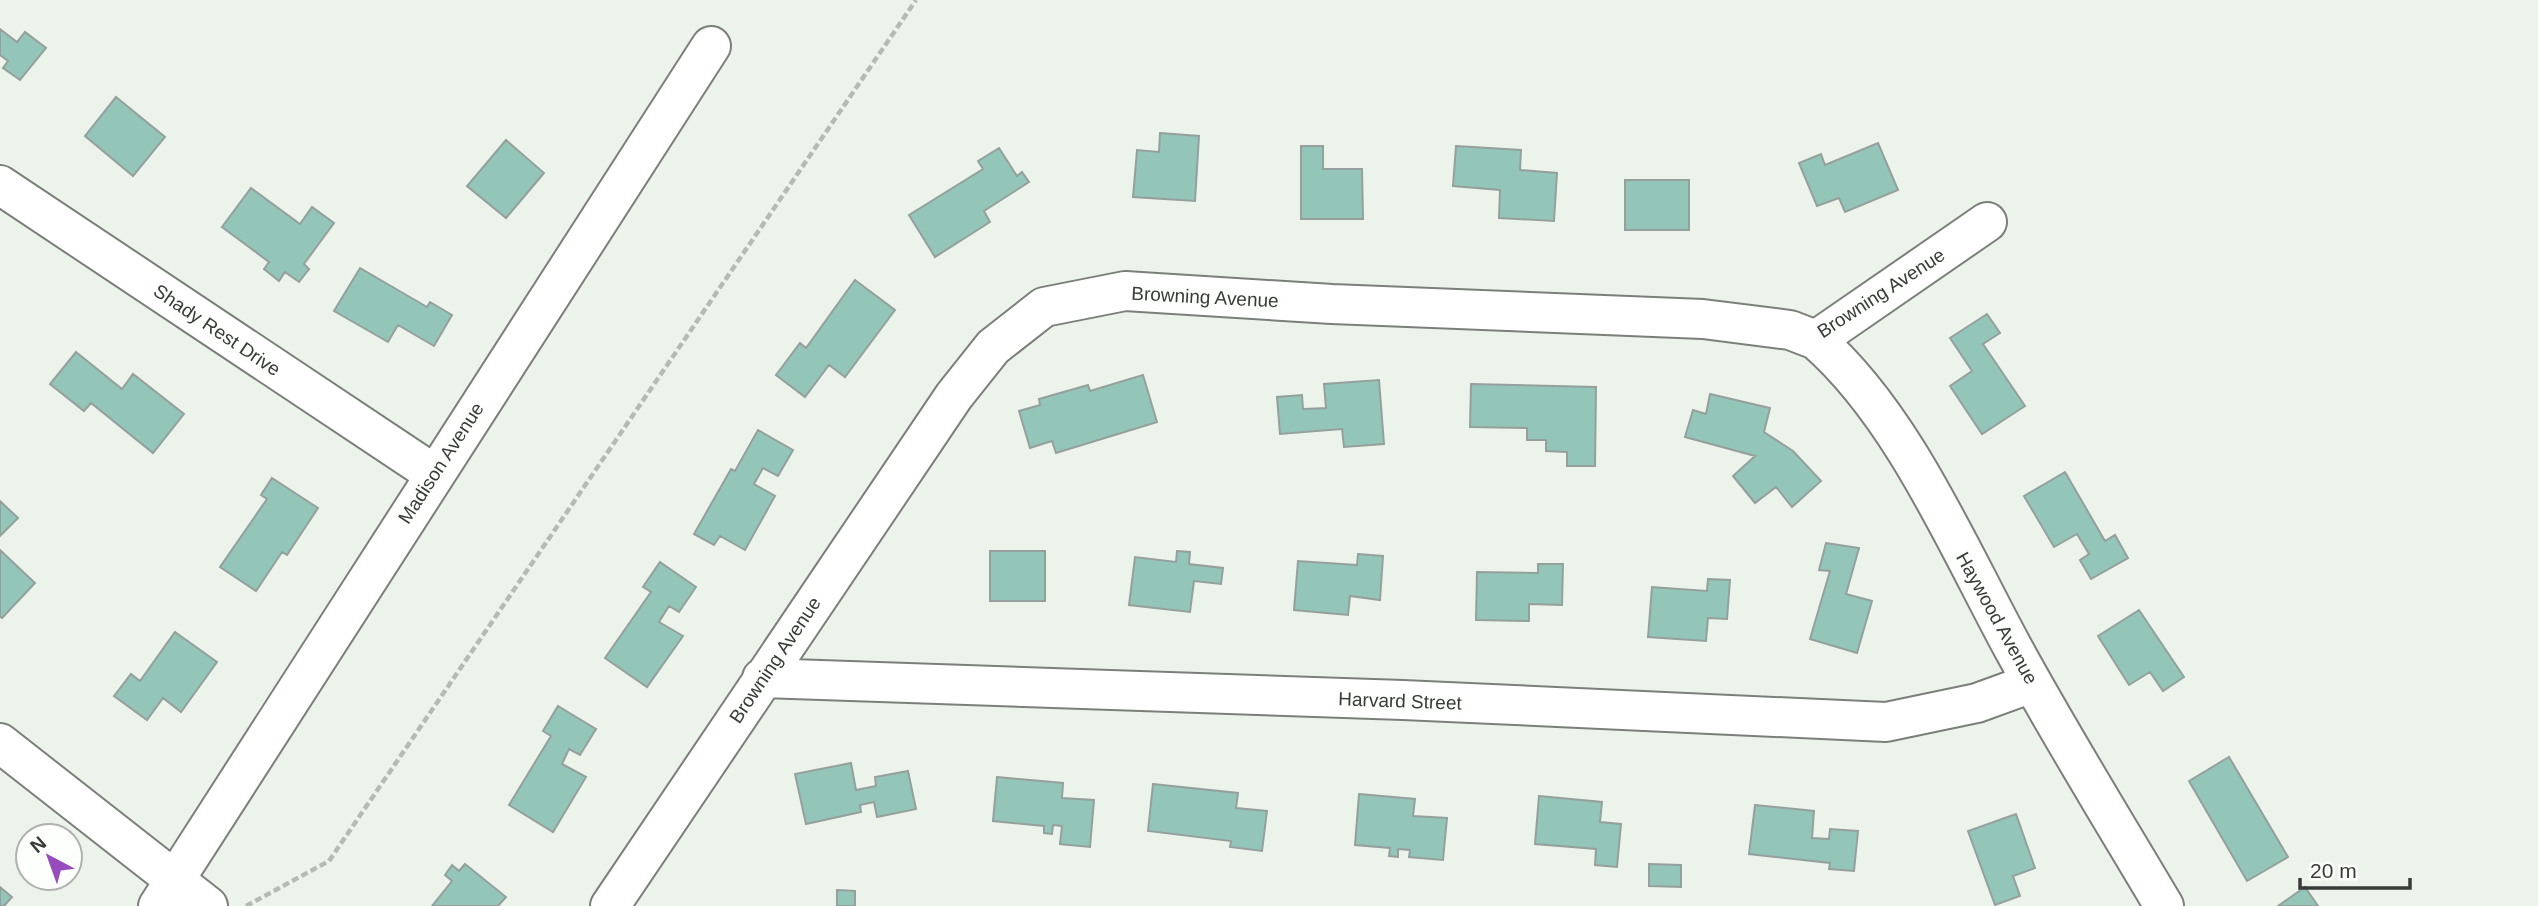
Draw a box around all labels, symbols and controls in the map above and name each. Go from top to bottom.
street label: Browning Avenue [1813,244,1949,342]
street label: Shady Rest Drive [150,280,284,380]
street label: Browning Avenue [1131,283,1279,311]
street label: Madison Avenue [394,399,488,527]
street label: Haywood Avenue [1952,548,2042,688]
street label: Browning Avenue [725,593,825,727]
street label: Harvard Street [1338,688,1463,714]
north arrow [14,822,84,892]
text: N [26,832,50,857]
scale bar [2300,846,2410,890]
text: 20 m [2310,859,2357,882]

